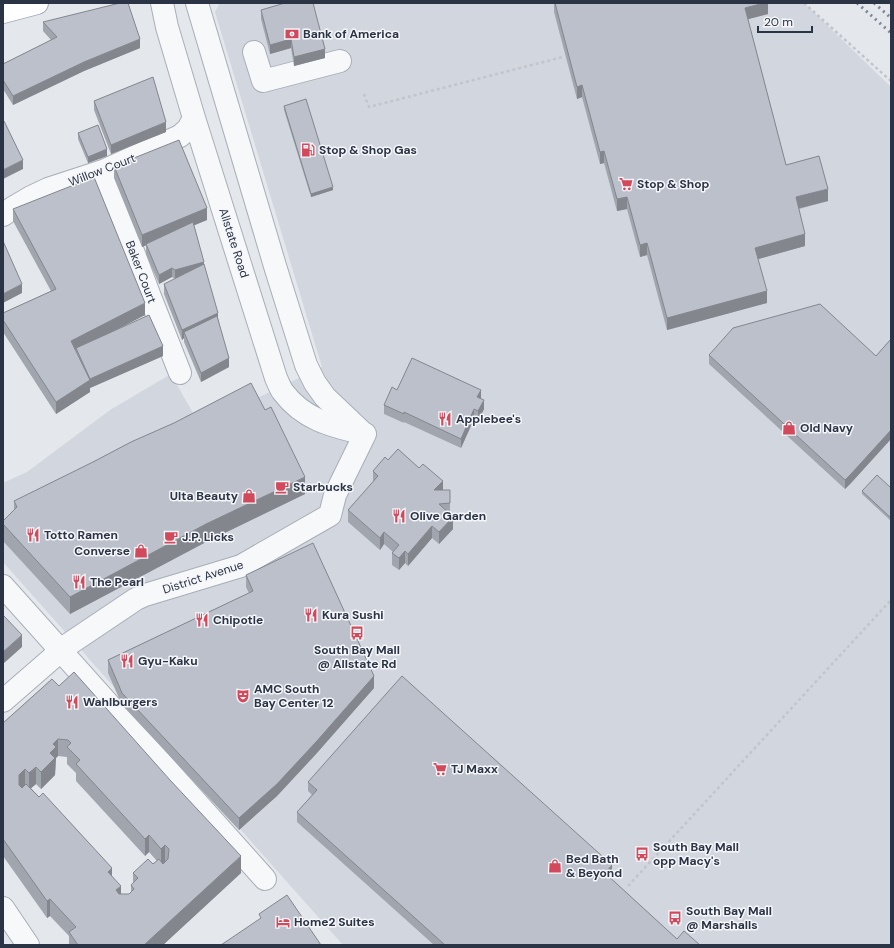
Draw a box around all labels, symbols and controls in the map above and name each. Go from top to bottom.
scale bar [758,8,812,34]
text: 20 m [764,14,793,30]
bank icon: Bank of America [284,26,300,42]
place label: Bank of America [303,26,399,42]
fuel station icon: Stop & Shop Gas [300,142,316,158]
place label: Stop & Shop Gas [319,142,417,158]
street label: Willow Court [66,150,138,190]
supermarket icon: Stop & Shop [618,176,634,192]
place label: Stop & Shop [637,176,709,192]
street label: Allstate Road [215,206,253,280]
street label: Baker Court [122,239,160,306]
restaurant icon: Applebee's [437,411,453,427]
place label: Applebee's [456,411,521,427]
shop icon: Old Navy [781,420,797,436]
place label: Old Navy [800,420,854,436]
cafe icon: Starbucks [274,479,290,495]
place label: Starbucks [293,479,353,495]
place label: Ulta Beauty [170,488,239,504]
shop icon: Ulta Beauty [241,488,257,504]
restaurant icon: Olive Garden [391,508,407,524]
place label: Olive Garden [410,508,486,524]
restaurant icon: Totto Ramen [25,527,41,543]
place label: Totto Ramen [44,527,118,543]
cafe icon: J.P. Licks [163,529,179,545]
place label: J.P. Licks [182,529,234,545]
place label: Converse [74,543,130,559]
shop icon: Converse [133,543,149,559]
street label: District Avenue [160,556,246,598]
restaurant icon: The Pearl [71,574,87,590]
place label: The Pearl [90,574,144,590]
restaurant icon: Kura Sushi [303,607,319,623]
place label: Kura Sushi [322,607,384,623]
restaurant icon: Chipotle [194,612,210,628]
place label: Chipotle [213,612,263,628]
bus stop icon: South Bay Mall @ Allstate Rd [349,625,365,641]
place label: South Bay Mall @ Allstate Rd [314,642,400,672]
restaurant icon: Gyu-Kaku [119,653,135,669]
place label: Gyu-Kaku [138,653,198,669]
place label: AMC South Bay Center 12 [254,681,333,711]
theatre icon: AMC South Bay Center 12 [235,688,251,704]
restaurant icon: Wahlburgers [64,694,80,710]
place label: Wahlburgers [83,694,158,710]
supermarket icon: TJ Maxx [432,761,448,777]
place label: TJ Maxx [451,761,498,777]
place label: South Bay Mall opp Macy's [653,839,739,869]
bus stop icon: South Bay Mall opp Macy's [634,846,650,862]
place label: Bed Bath & Beyond [566,851,622,881]
shop icon: Bed Bath & Beyond [547,858,563,874]
place label: South Bay Mall @ Marshalls [686,903,772,933]
bus stop icon: South Bay Mall @ Marshalls [667,910,683,926]
hotel icon: Home2 Suites [275,914,291,930]
place label: Home2 Suites [294,914,375,930]

